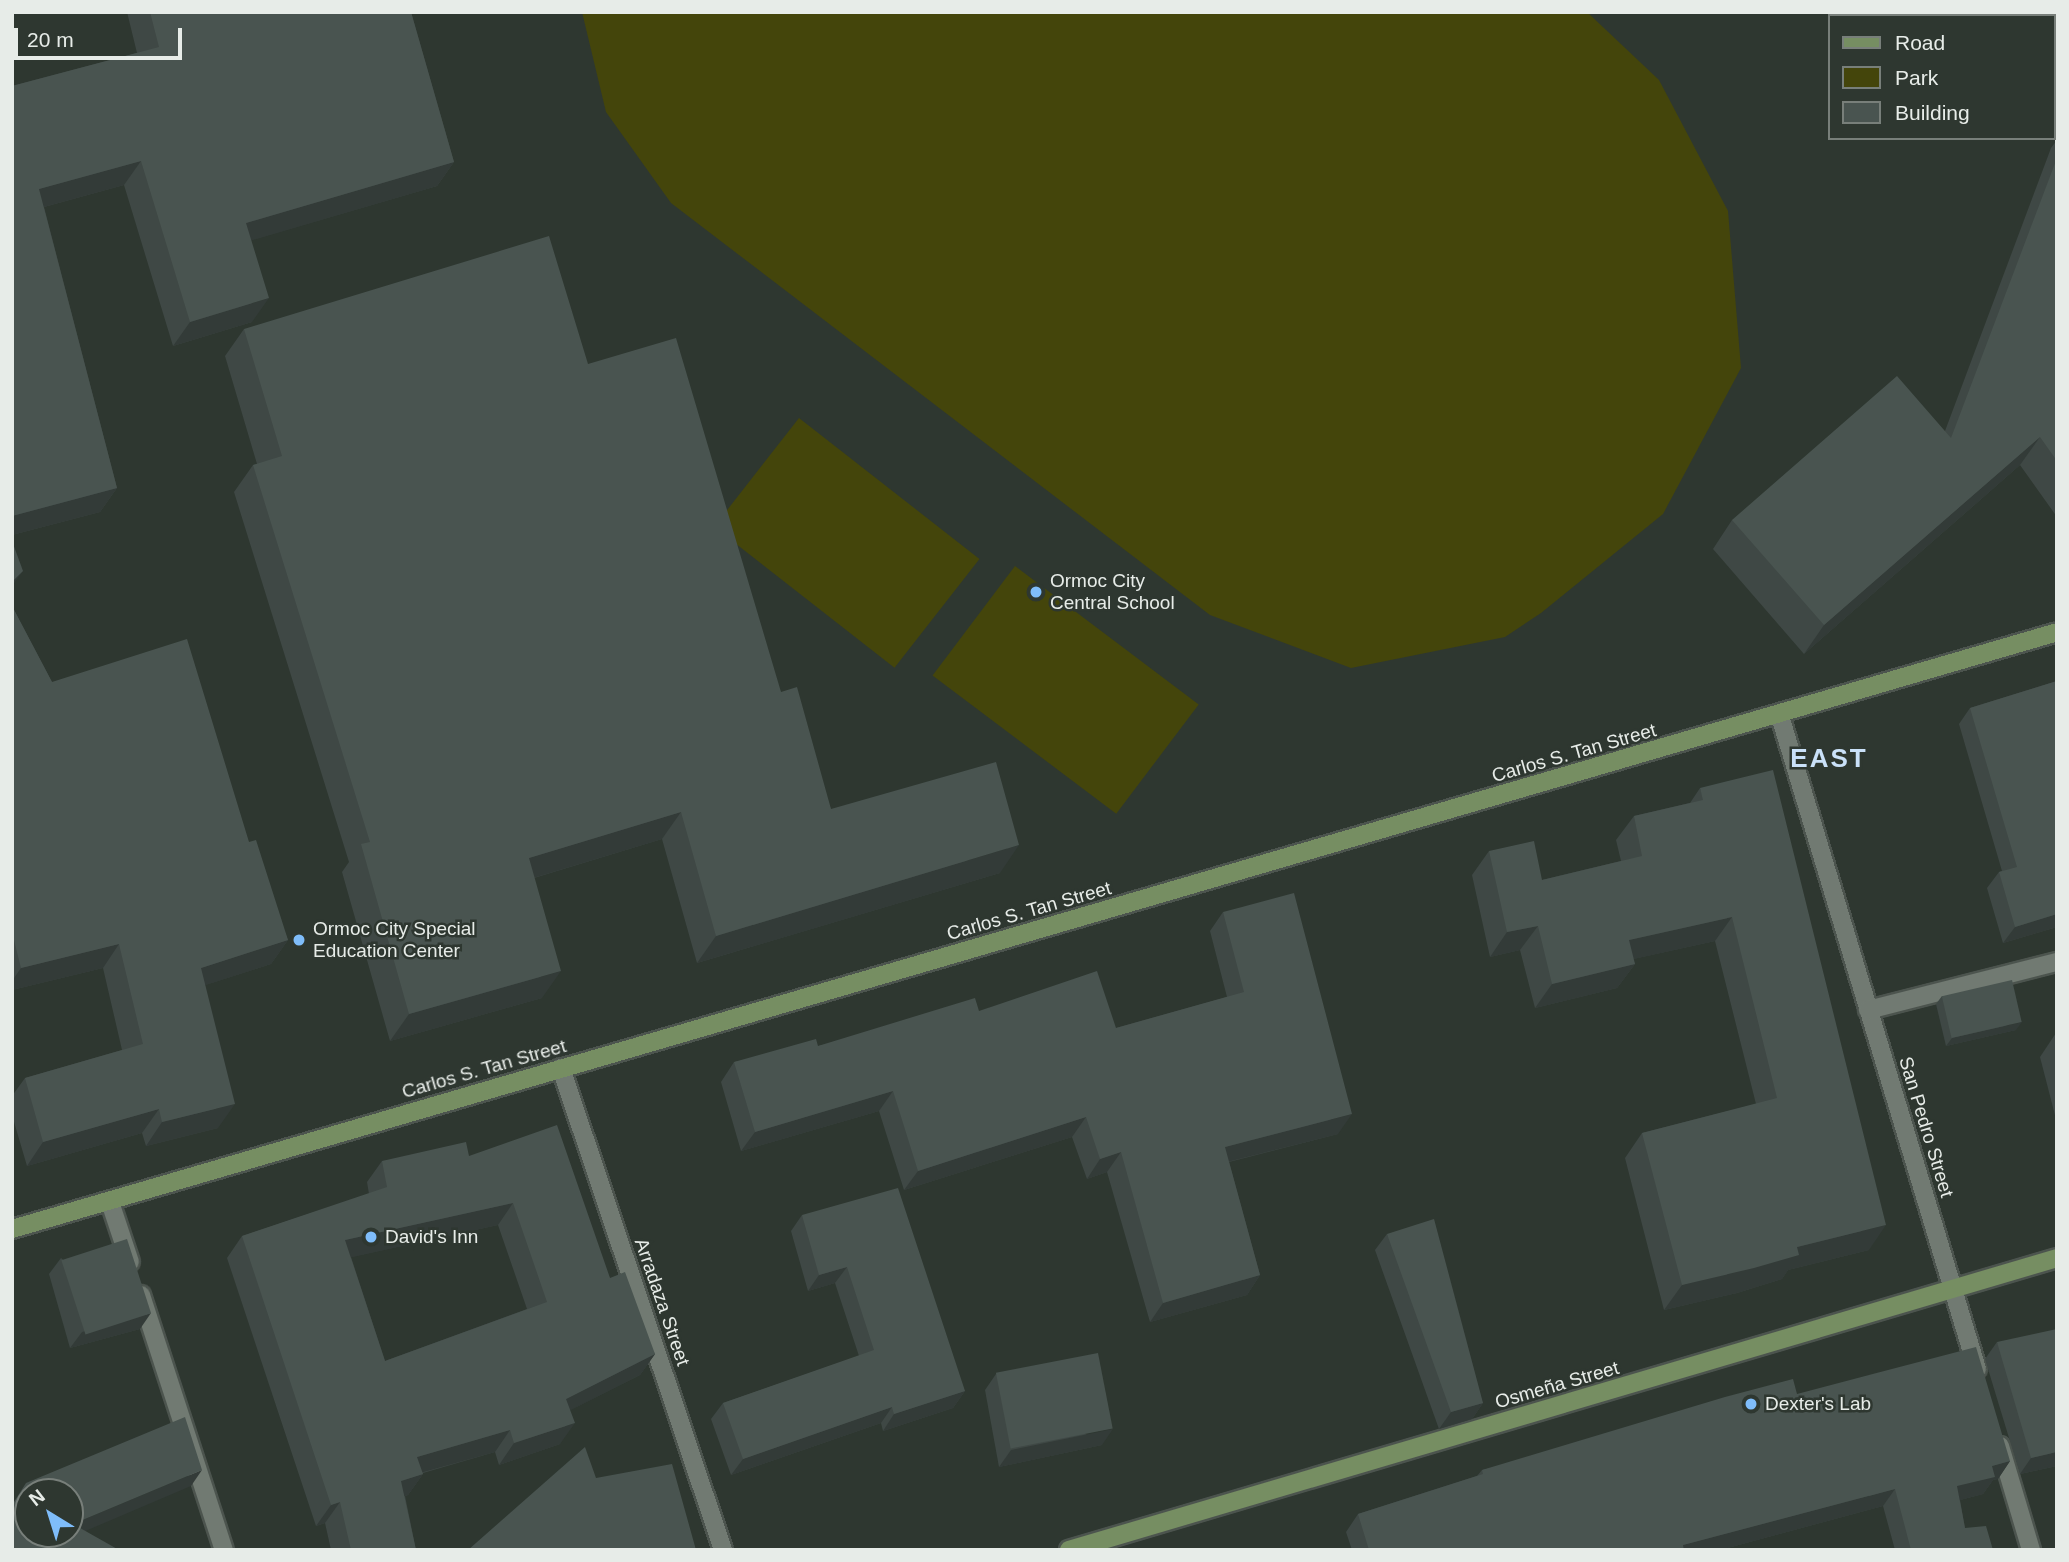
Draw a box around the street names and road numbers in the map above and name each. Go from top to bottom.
street label: Carlos S. Tan Street [1489,719,1659,787]
street label: Carlos S. Tan Street [944,877,1114,945]
street label: Carlos S. Tan Street [399,1035,569,1103]
street label: San Pedro Street [1894,1054,1958,1200]
street label: Arradaza Street [630,1235,694,1369]
street label: Osmeña Street [1492,1356,1622,1414]

